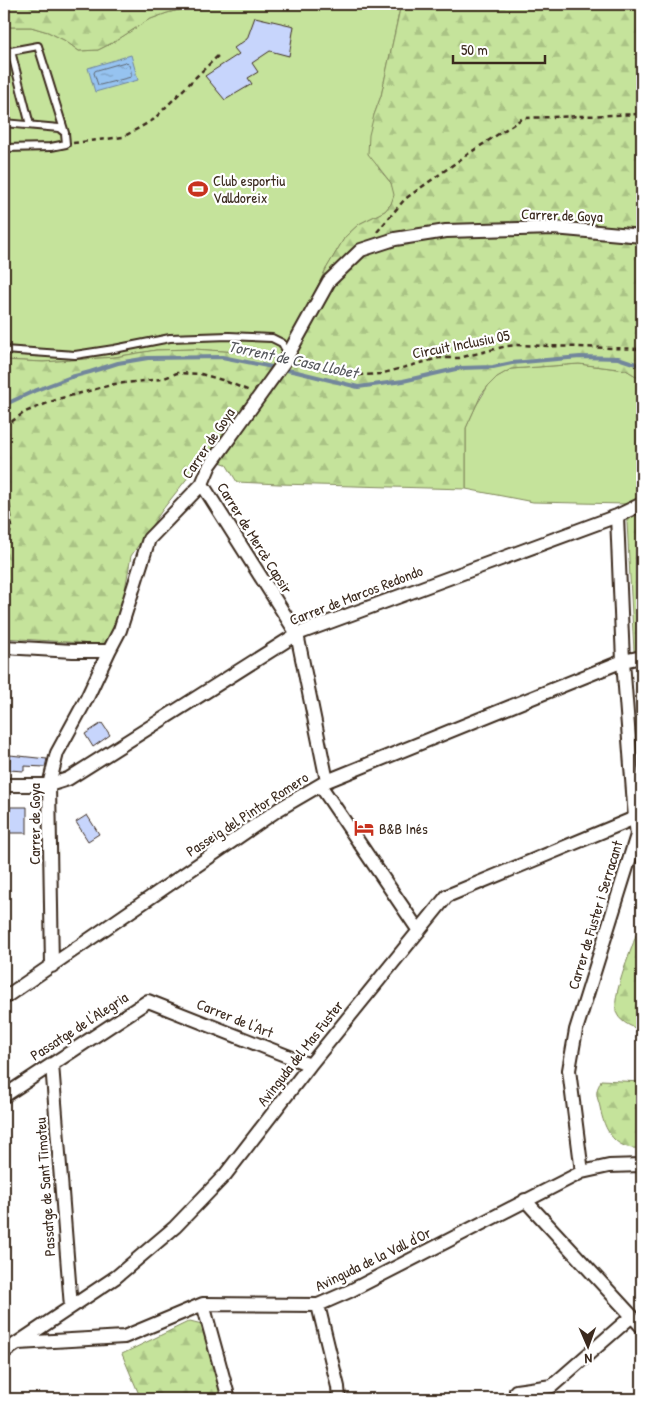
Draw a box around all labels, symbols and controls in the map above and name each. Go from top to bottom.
scale bar [453,32,546,64]
text: 50 m [461,39,488,60]
place label: Club esportiu Valldoreix [213,170,285,208]
sports icon: Club esportiu Valldoreix [187,178,209,200]
street label: Carrer de Goya [521,203,603,227]
street label: Circuit Inclusiu 05 [410,324,512,364]
water label: Torrent de Casa Llobet [226,335,362,384]
street label: Carrer de Goya [176,403,240,483]
street label: Carrer de Mercè Capsir [212,478,298,598]
street label: Carrer de Marcos Redondo [286,560,426,630]
street label: Passeig del Pintor Romero [182,767,312,861]
street label: Carrer de Goya [24,783,45,865]
hotel icon: B&B Inés [353,817,375,839]
place label: B&B Inés [379,818,428,839]
street label: Carrer de Fuster i Serracant [562,837,628,992]
street label: Passatge de l'Alegria [26,987,132,1065]
street label: Carrer de l'Art [194,993,277,1043]
street label: Avinguda del Mas Fuster [252,996,348,1110]
street label: Passatge de Sant Timoteu [30,1117,60,1257]
street label: Avinguda de la Vall d'Or [312,1222,435,1296]
north arrow [564,1320,614,1370]
text: N [584,1350,593,1369]

